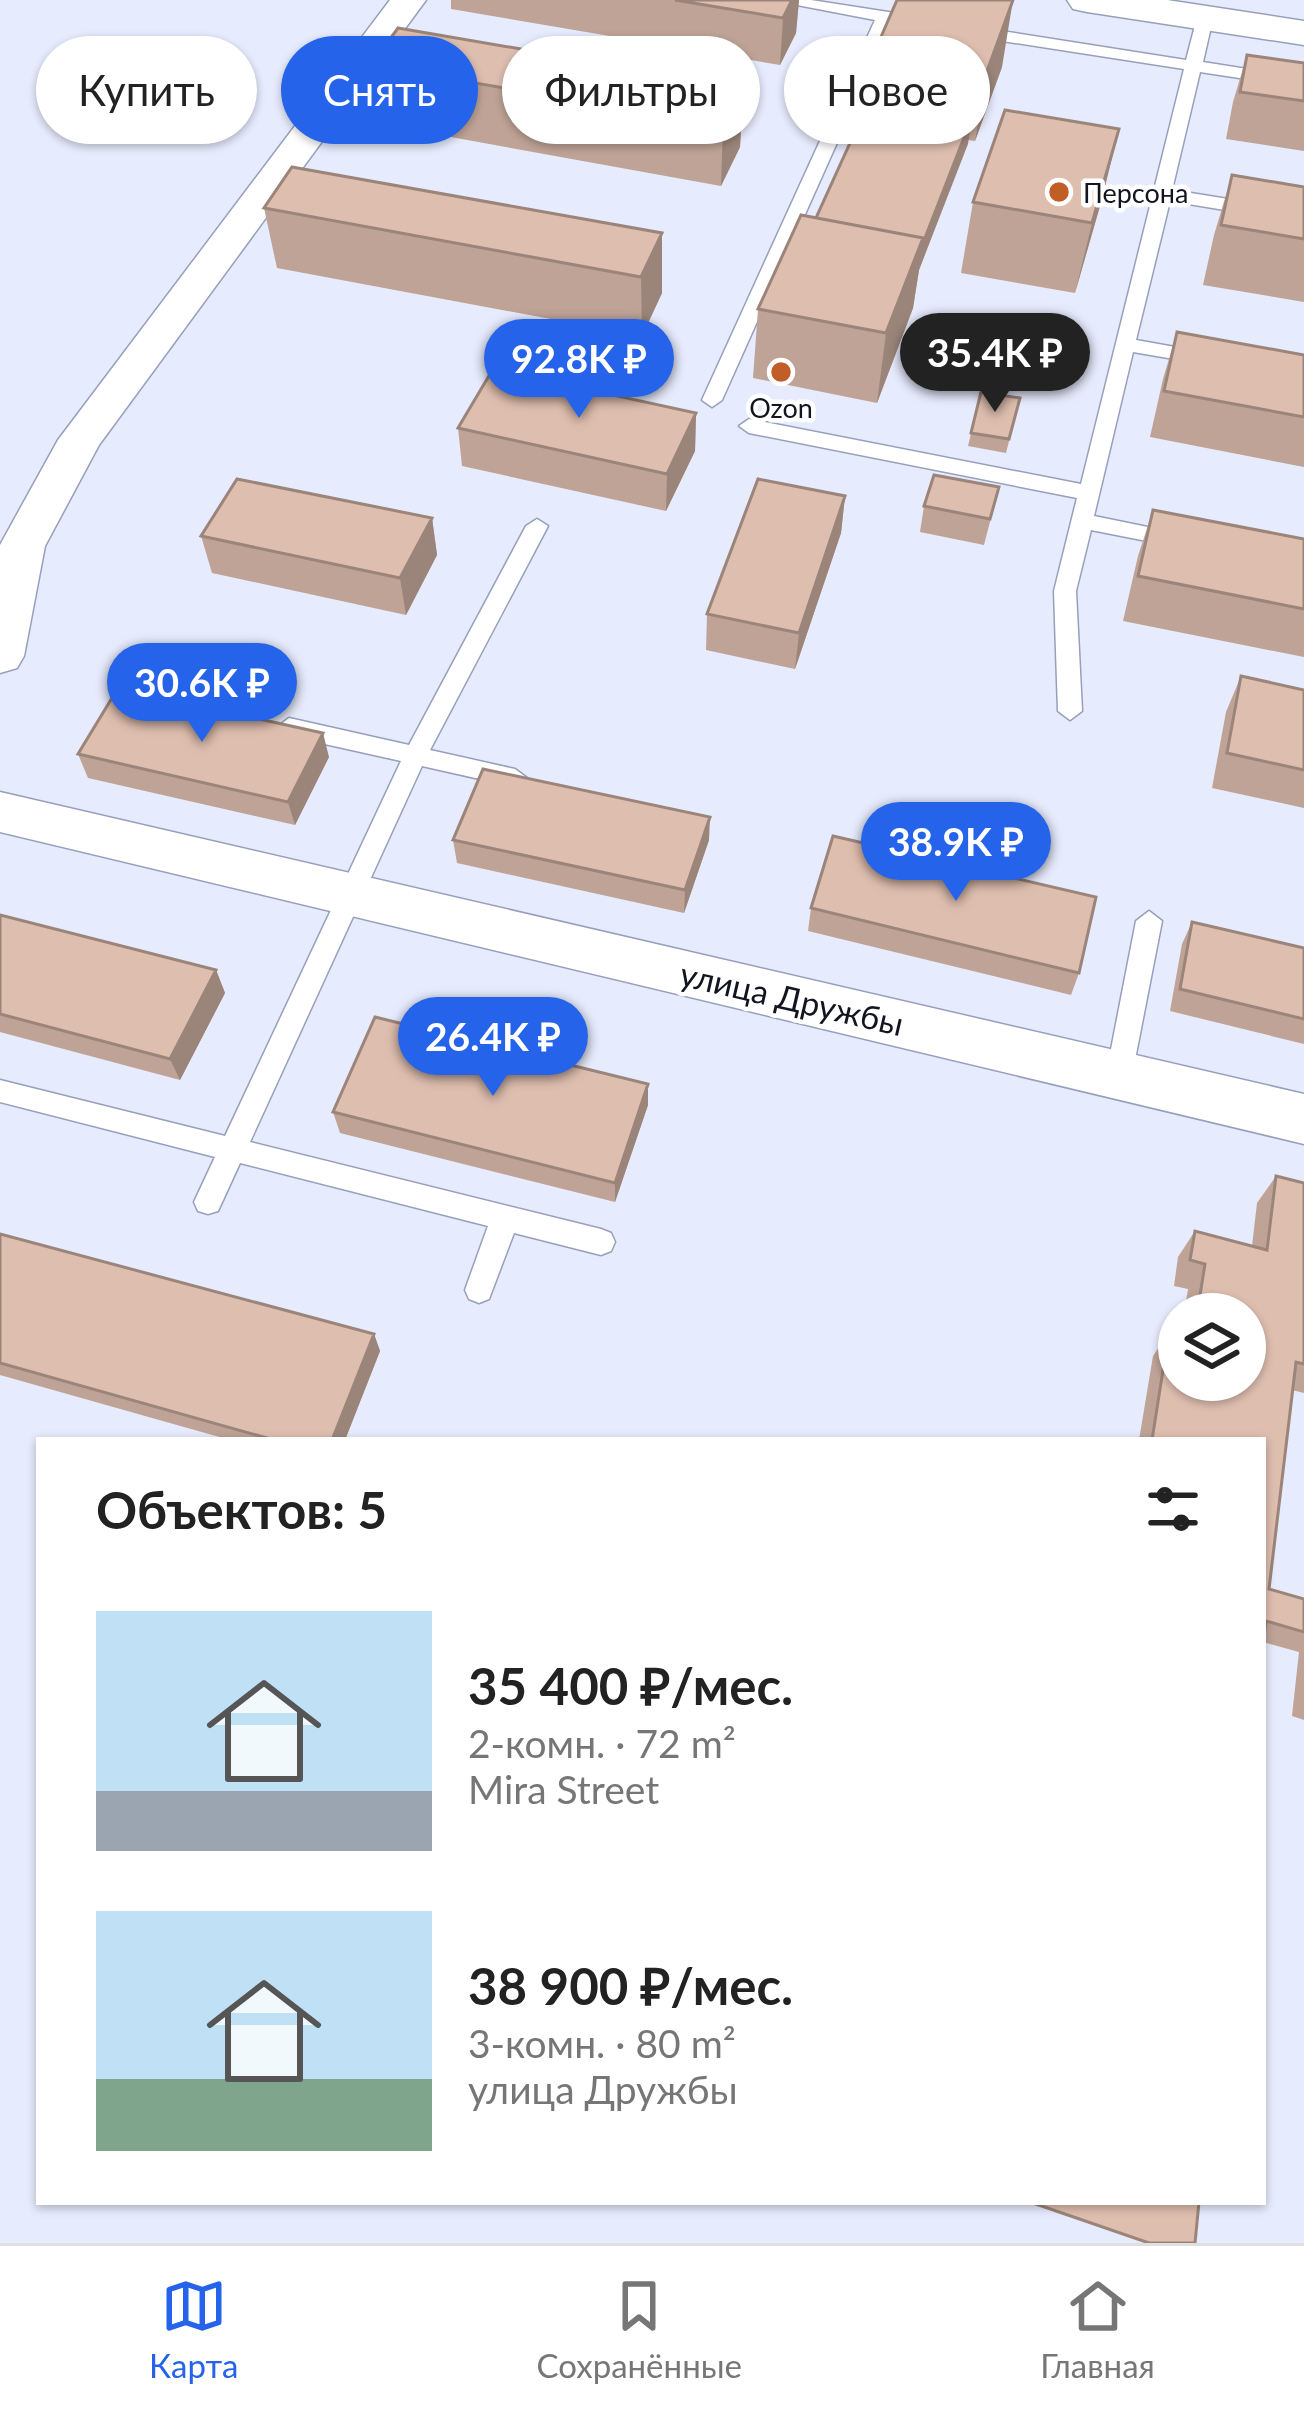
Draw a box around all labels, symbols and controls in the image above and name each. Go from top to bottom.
chip: Купить [36,36,257,144]
chip: Снять [281,36,478,144]
chip: Фильтры [502,36,760,144]
chip: Новое [784,36,990,144]
place label: Персона [1083,176,1188,209]
marker: Персона [1046,179,1072,205]
pin: 35.4K ₽ [884,313,1106,415]
pin: 92.8K ₽ [468,319,690,421]
text: 35.4K ₽ [927,329,1063,375]
text: 92.8K ₽ [511,335,647,381]
marker: Ozon [768,359,794,385]
place label: Ozon [749,391,813,424]
pin: 30.6K ₽ [91,643,313,745]
text: 30.6K ₽ [134,659,270,705]
pin: 38.9K ₽ [845,802,1067,904]
text: 38.9K ₽ [888,818,1024,864]
street label: улица Дружбы [676,953,908,1043]
pin: 26.4K ₽ [382,997,604,1099]
text: 26.4K ₽ [425,1013,561,1059]
map controls [1158,1293,1266,1401]
button: layers [1158,1293,1266,1401]
icon: filters [1140,1476,1206,1542]
text: Объектов: 5 [96,1479,387,1540]
text: 35 400 ₽/мес. [468,1655,793,1716]
icon: home [192,1659,336,1803]
text: 2-комн. · 72 m² [468,1720,736,1766]
text: Mira Street [468,1766,659,1812]
text: 38 900 ₽/мес. [468,1955,793,2016]
icon: home [192,1959,336,2103]
text: 3-комн. · 80 m² [468,2020,736,2066]
text: улица Дружбы [468,2066,738,2112]
tab: Карта [149,2273,238,2385]
tab: Сохранённые [537,2273,742,2385]
tab: Главная [1040,2273,1155,2385]

